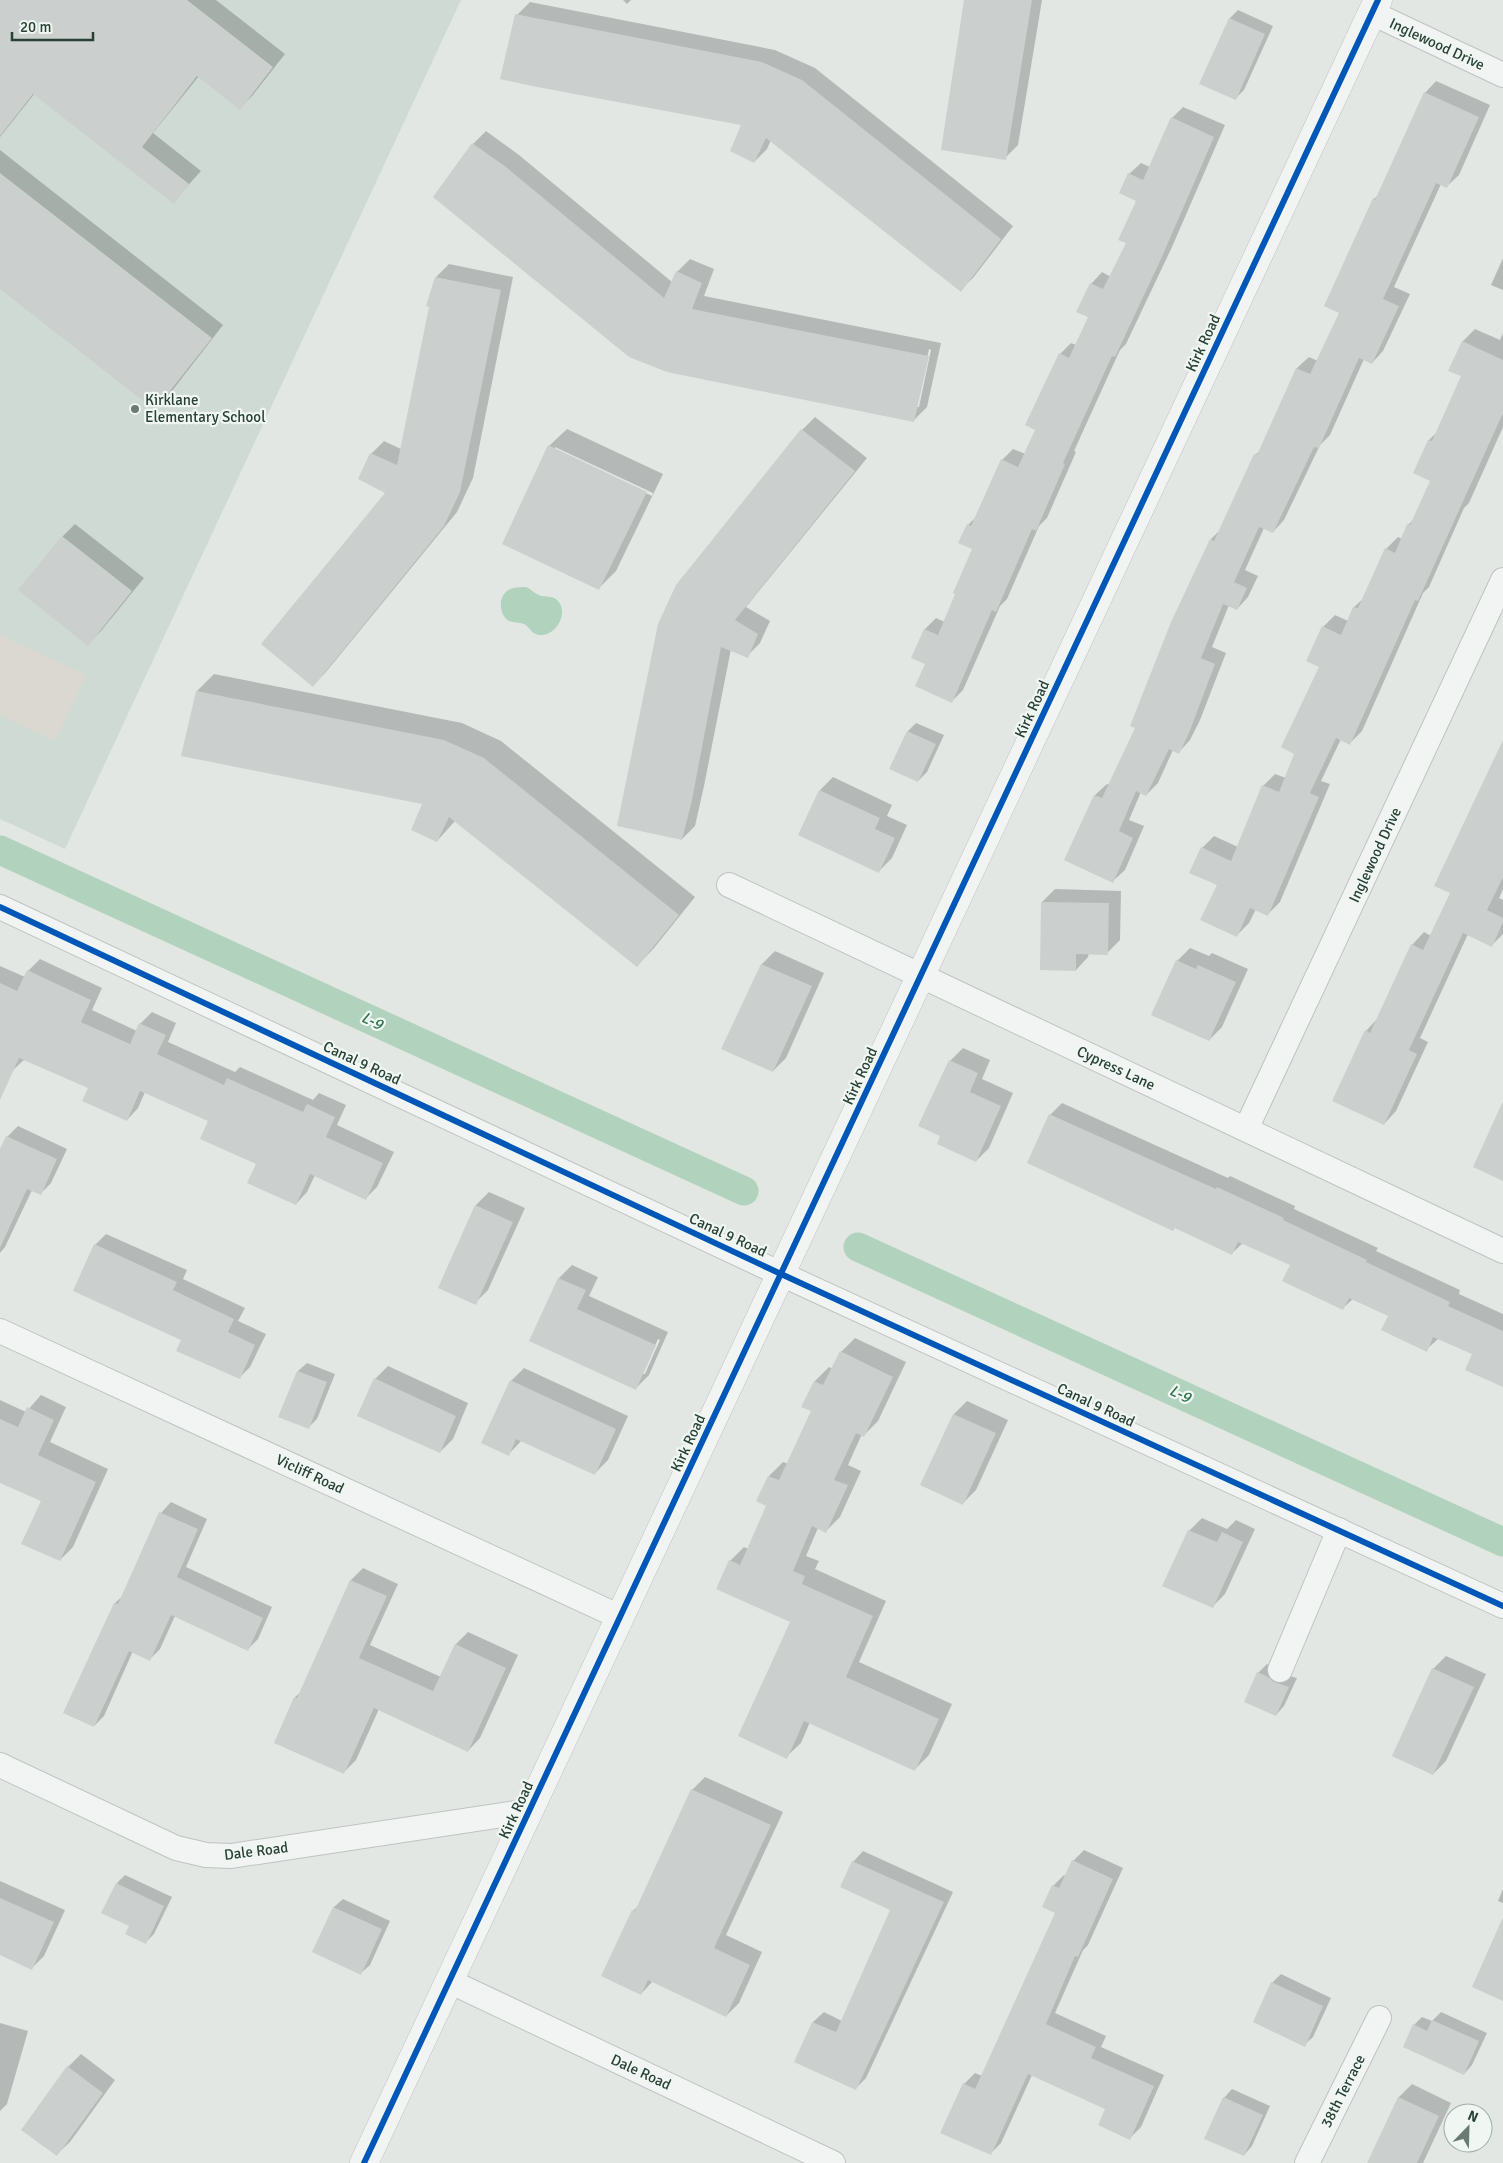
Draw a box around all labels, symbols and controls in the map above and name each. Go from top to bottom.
scale bar [12,10,94,42]
street label: Inglewood Drive [1386,14,1488,74]
text: 20 m [20,18,51,36]
street label: Kirk Road [1182,311,1224,375]
place label: Kirklane Elementary School [145,391,266,426]
marker: Kirklane Elementary School [129,403,141,415]
street label: Kirk Road [1011,677,1053,741]
street label: Inglewood Drive [1345,804,1405,906]
water label: L-9 [358,1007,387,1035]
street label: Canal 9 Road [320,1037,404,1089]
street label: Cypress Lane [1074,1042,1158,1094]
street label: Kirk Road [839,1044,881,1108]
street label: Canal 9 Road [686,1209,770,1261]
street label: Canal 9 Road [1054,1379,1138,1431]
water label: L-9 [1166,1380,1195,1408]
street label: Kirk Road [667,1411,709,1475]
street label: Vicliff Road [273,1450,347,1498]
street label: Kirk Road [495,1778,537,1842]
street label: Dale Road [223,1838,289,1864]
street label: Dale Road [608,2050,674,2094]
street label: 38th Terrace [1317,2051,1369,2131]
north arrow [1443,2103,1493,2153]
text: N [1465,2107,1481,2126]

